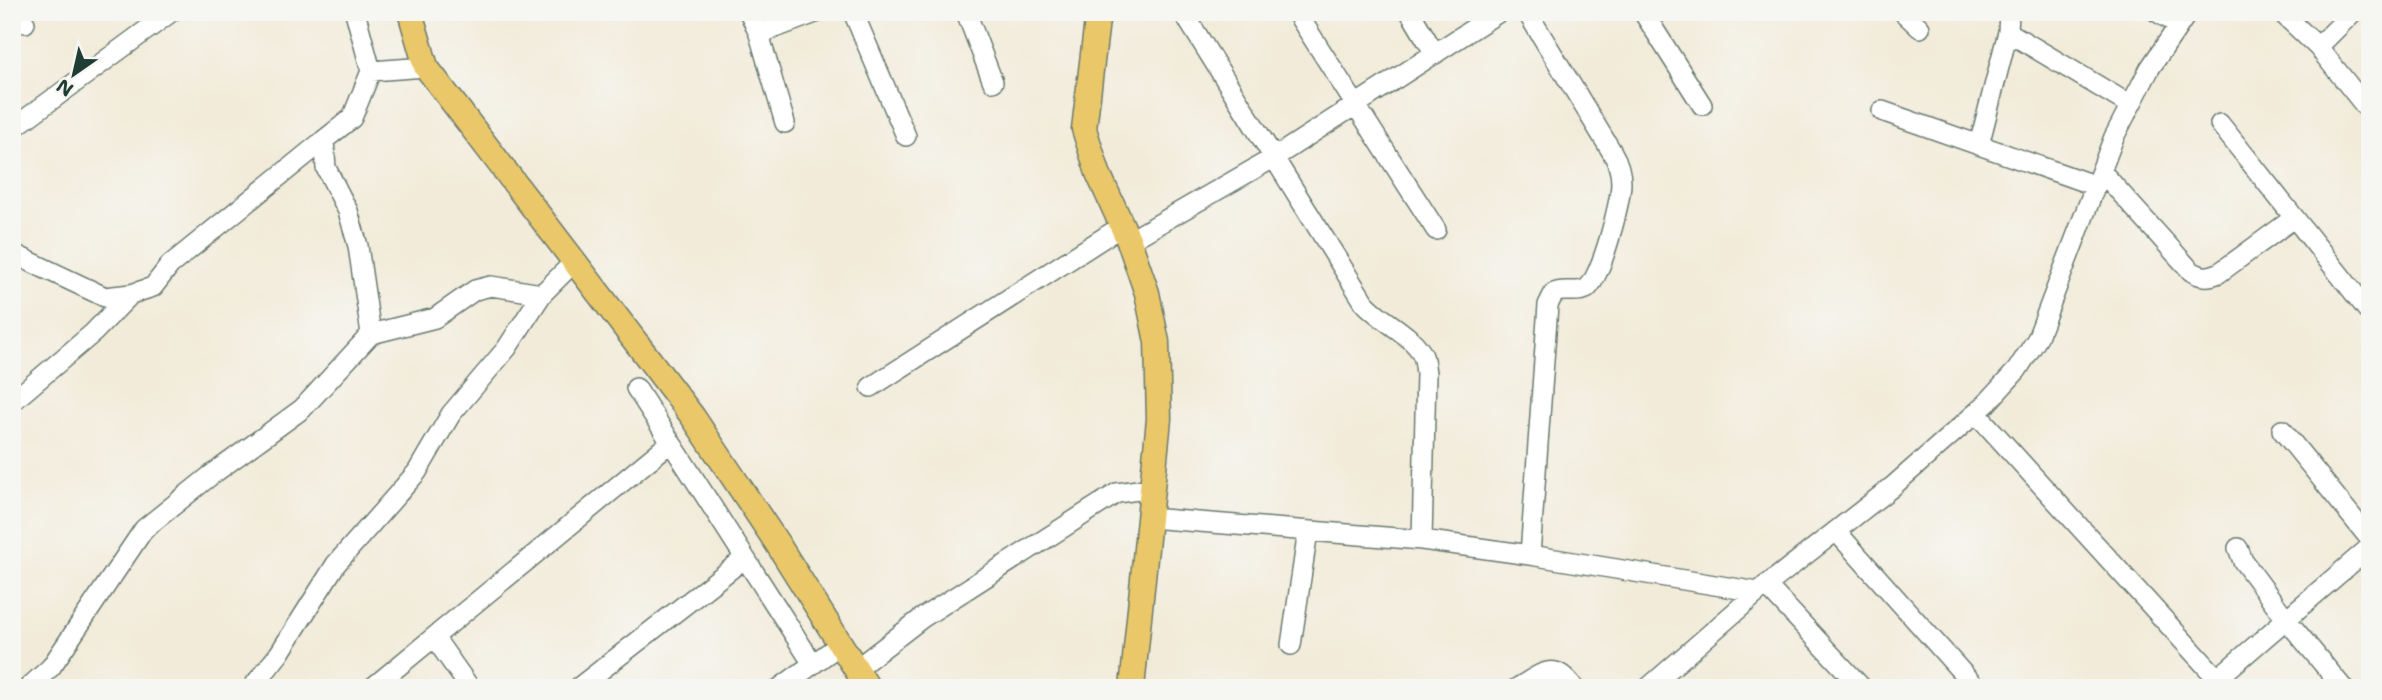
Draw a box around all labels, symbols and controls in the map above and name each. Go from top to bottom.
north arrow [38,38,108,108]
text: N [52,73,78,102]

